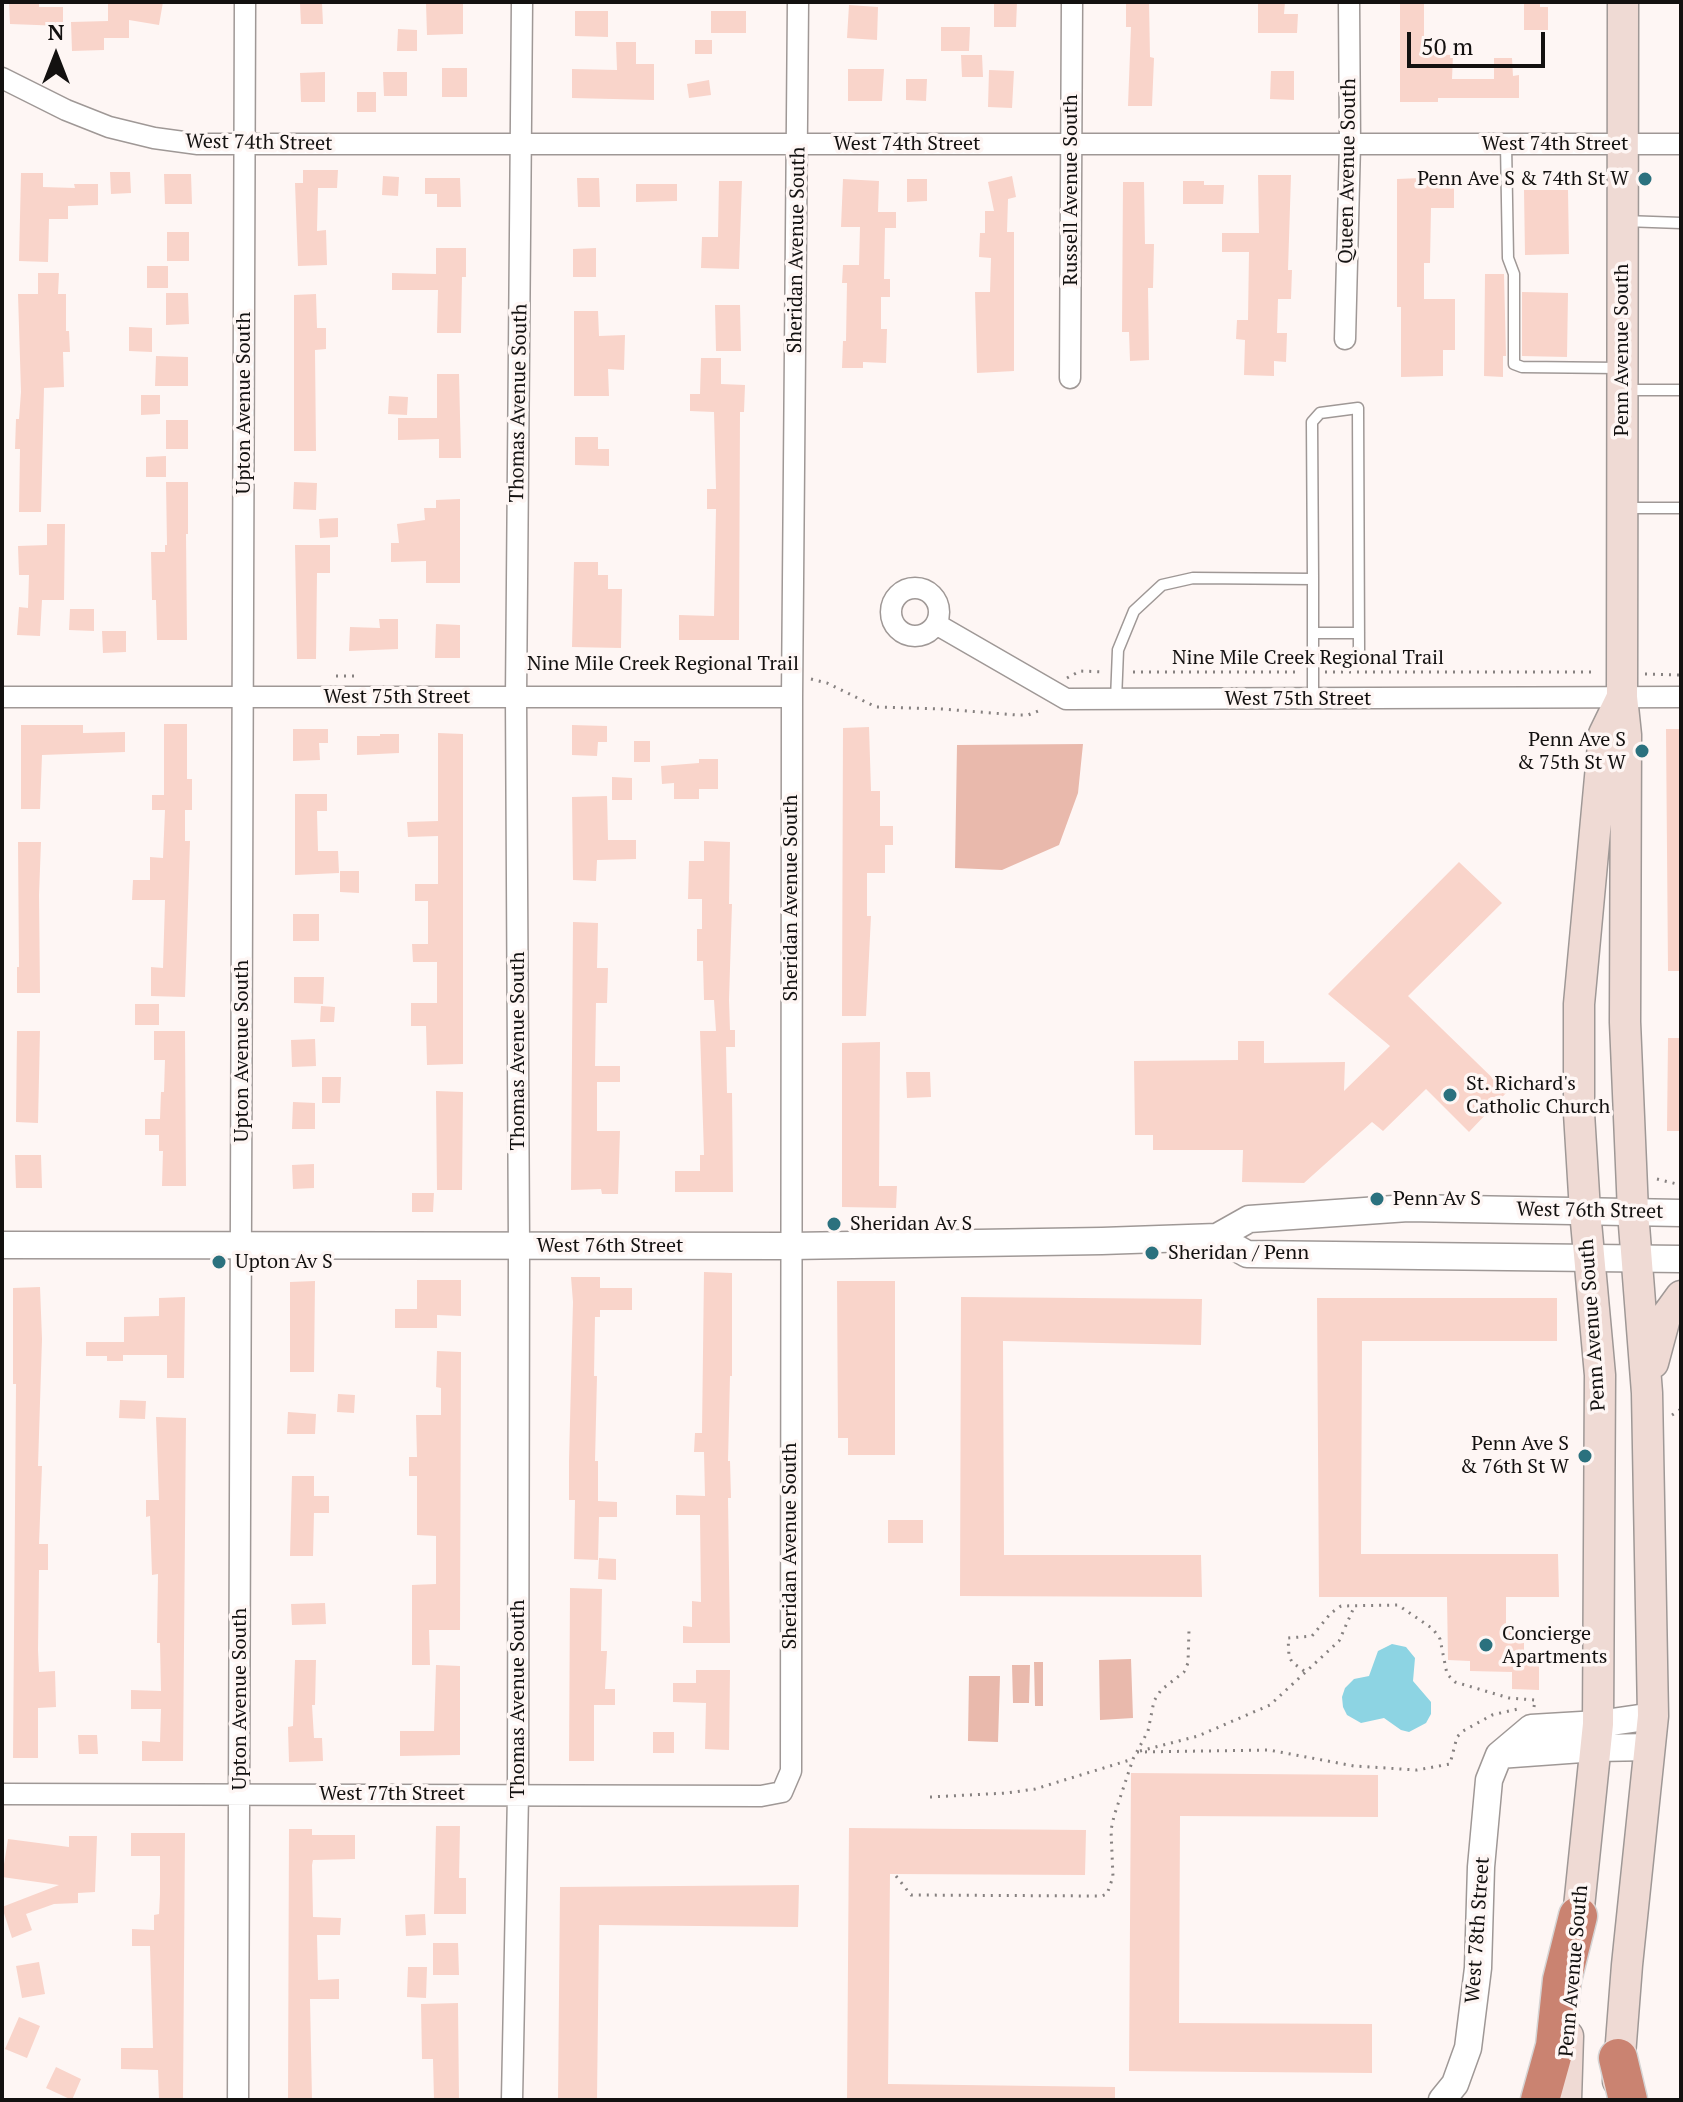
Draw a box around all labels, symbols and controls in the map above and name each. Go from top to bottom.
north arrow [16,16,96,96]
scale bar [1411,16,1549,66]
text: N [48,17,64,46]
text: 50 m [1421,30,1473,62]
street label: Queen Avenue South [1334,78,1362,264]
street label: Russell Avenue South [1059,94,1083,286]
street label: West 74th Street [185,130,333,156]
street label: West 74th Street [833,132,981,156]
street label: West 74th Street [1481,132,1629,156]
street label: Sheridan Avenue South [783,146,811,354]
place label: Penn Ave S & 74th St W [1417,167,1629,191]
marker: Penn Ave S & 74th St W [1636,170,1654,188]
street label: Penn Avenue South [1610,264,1634,436]
street label: Thomas Avenue South [505,303,533,503]
street label: Upton Avenue South [232,312,256,494]
street label: Nine Mile Creek Regional Trail [1172,646,1444,670]
street label: Nine Mile Creek Regional Trail [527,652,799,676]
street label: West 75th Street [323,685,471,709]
street label: West 75th Street [1224,687,1372,711]
place label: Penn Ave S & 75th St W [1517,728,1626,775]
marker: Penn Ave S & 75th St W [1633,742,1651,760]
street label: Sheridan Avenue South [779,795,803,1001]
street label: Thomas Avenue South [506,952,530,1150]
street label: Upton Avenue South [230,960,254,1142]
place label: St. Richard's Catholic Church [1466,1072,1610,1119]
marker: St. Richard's Catholic Church [1441,1086,1459,1104]
place label: Penn Av S [1393,1187,1481,1211]
marker: Penn Av S [1368,1190,1386,1208]
street label: West 76th Street [1516,1198,1664,1224]
place label: Sheridan Av S [850,1212,972,1236]
marker: Sheridan Av S [825,1215,843,1233]
street label: West 76th Street [536,1234,684,1258]
street label: Penn Avenue South [1575,1238,1611,1412]
place label: Sheridan / Penn [1168,1241,1309,1265]
marker: Sheridan / Penn [1143,1244,1161,1262]
place label: Upton Av S [235,1250,333,1274]
marker: Upton Av S [210,1253,228,1271]
place label: Penn Ave S & 76th St W [1460,1432,1569,1479]
street label: Sheridan Avenue South [778,1443,802,1649]
marker: Penn Ave S & 76th St W [1576,1447,1594,1465]
street label: Thomas Avenue South [506,1600,530,1798]
street label: Upton Avenue South [228,1608,252,1790]
place label: Concierge Apartments [1502,1622,1607,1669]
marker: Concierge Apartments [1477,1636,1495,1654]
street label: West 77th Street [319,1782,465,1806]
street label: West 78th Street [1461,1856,1495,2004]
street label: Penn Avenue South [1555,1884,1593,2058]

